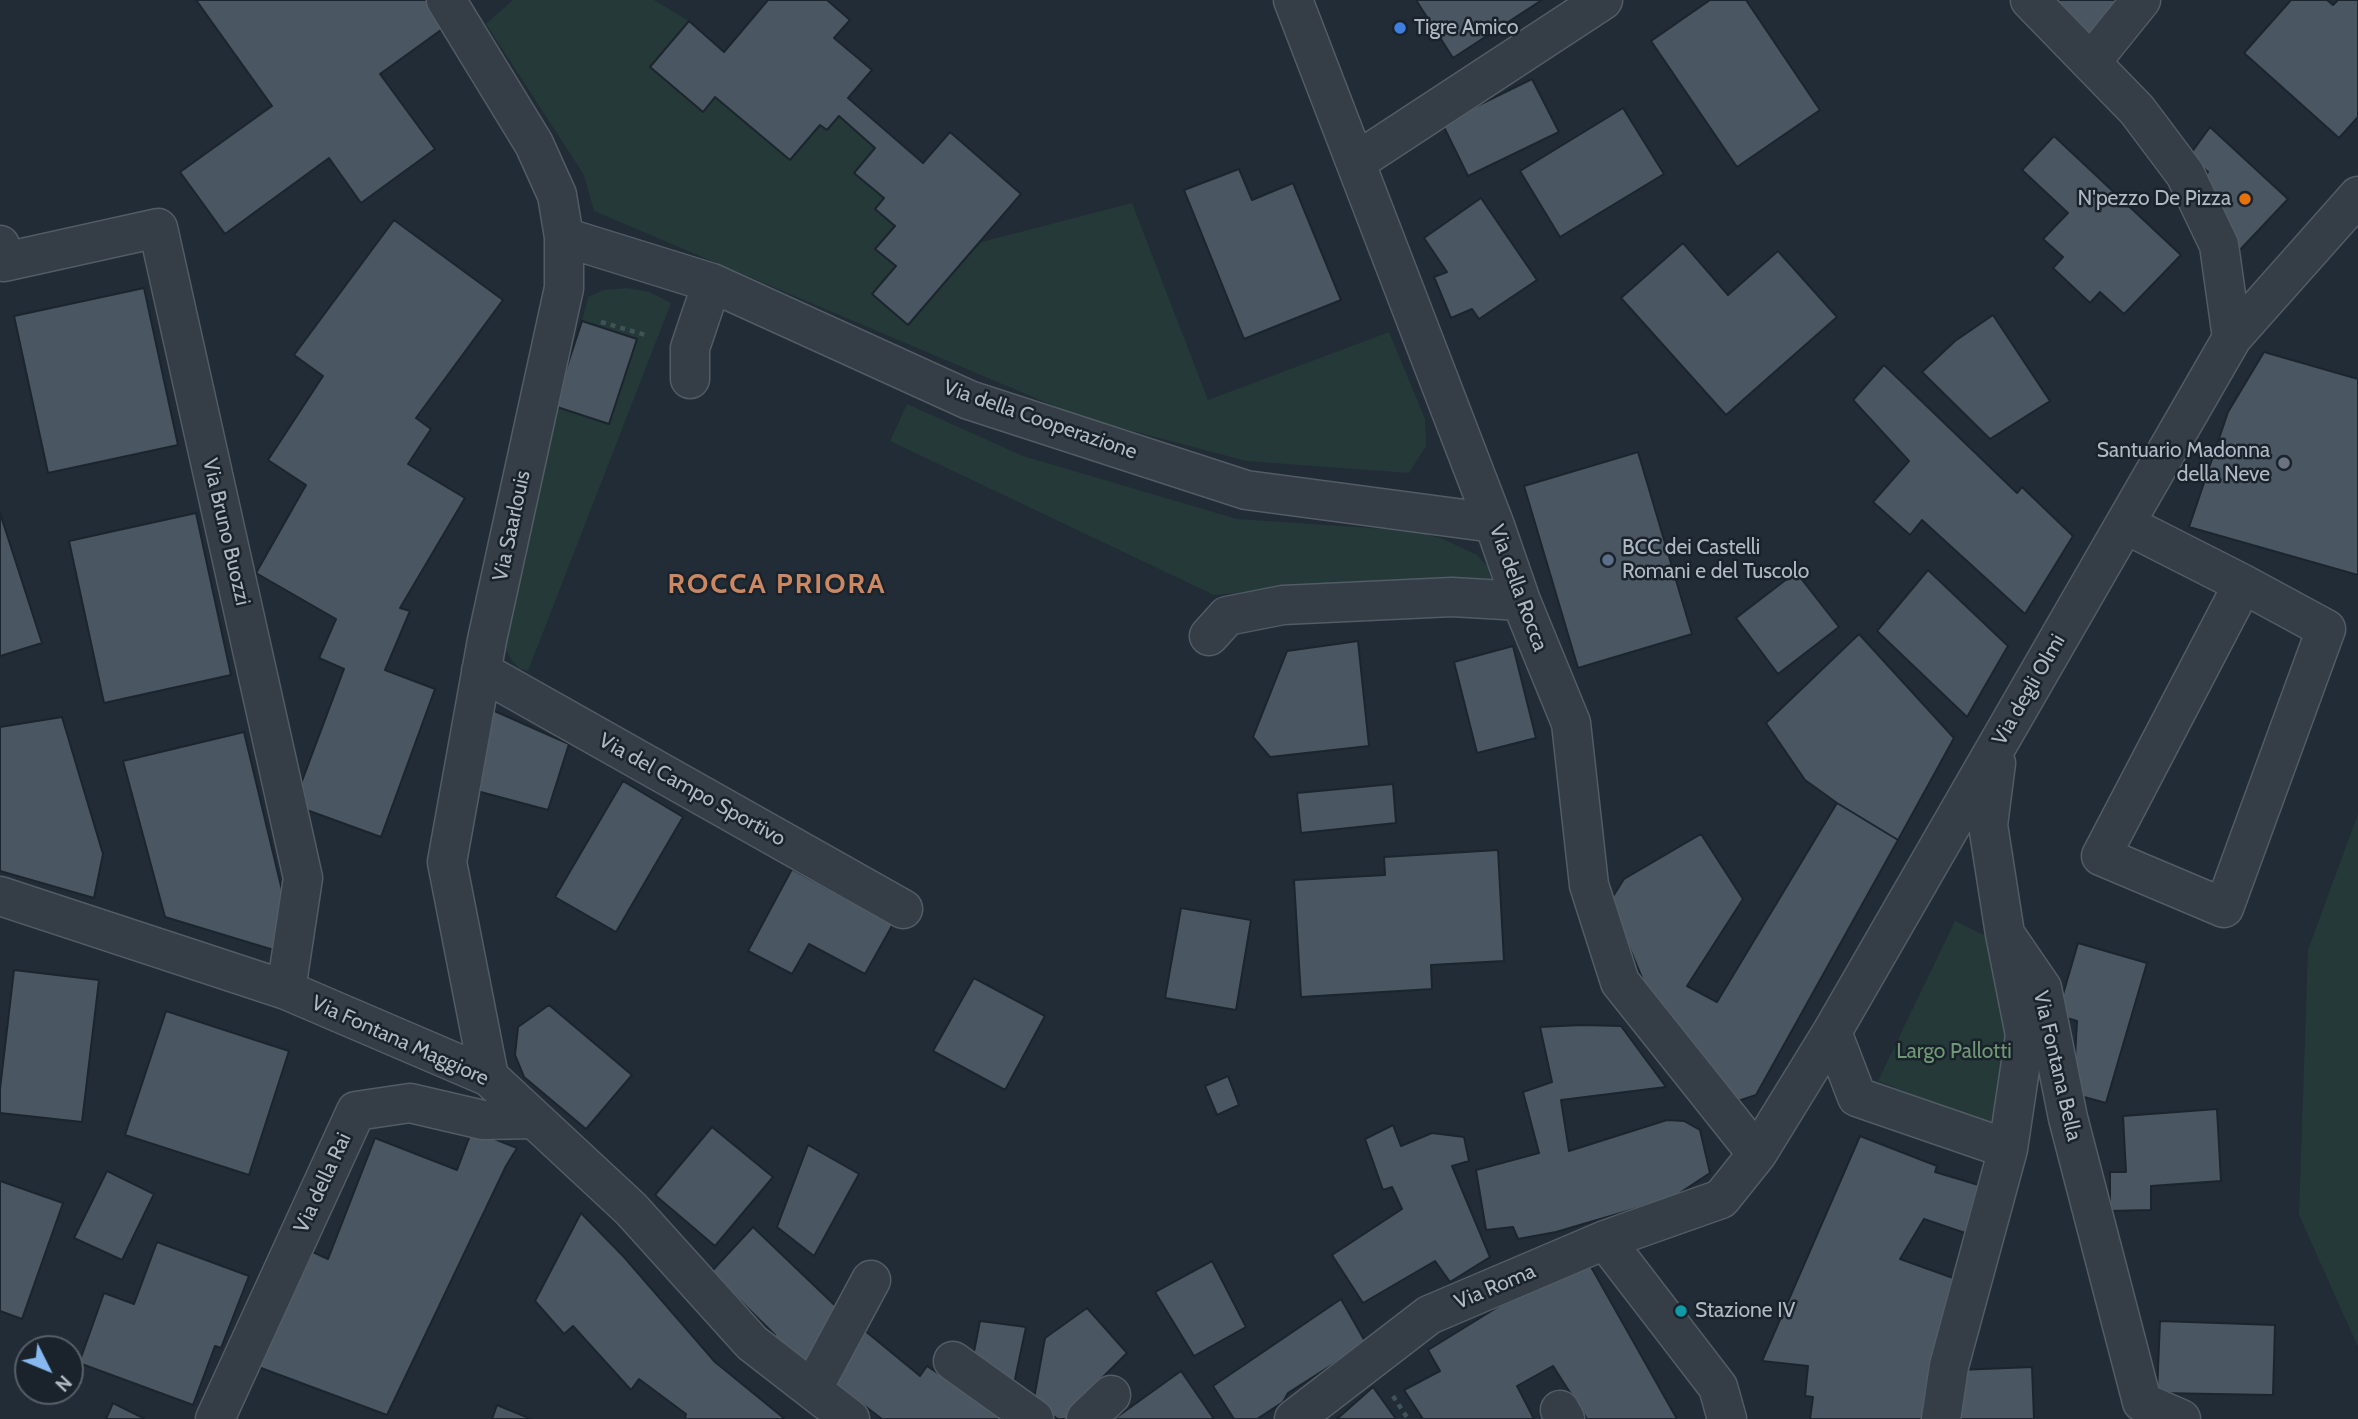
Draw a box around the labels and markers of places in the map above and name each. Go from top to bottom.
place label: Tigre Amico [1414,15,1518,41]
marker: Tigre Amico [1392,20,1408,36]
place label: N'pezzo De Pizza [2078,186,2231,212]
marker: N'pezzo De Pizza [2237,191,2253,207]
place label: Santuario Madonna della Neve [2097,438,2270,488]
marker: Santuario Madonna della Neve [2276,455,2292,471]
place label: BCC dei Castelli Romani e del Tuscolo [1622,535,1809,585]
marker: BCC dei Castelli Romani e del Tuscolo [1600,552,1616,568]
place label: Stazione IV [1695,1298,1795,1324]
marker: Stazione IV [1673,1303,1689,1319]

